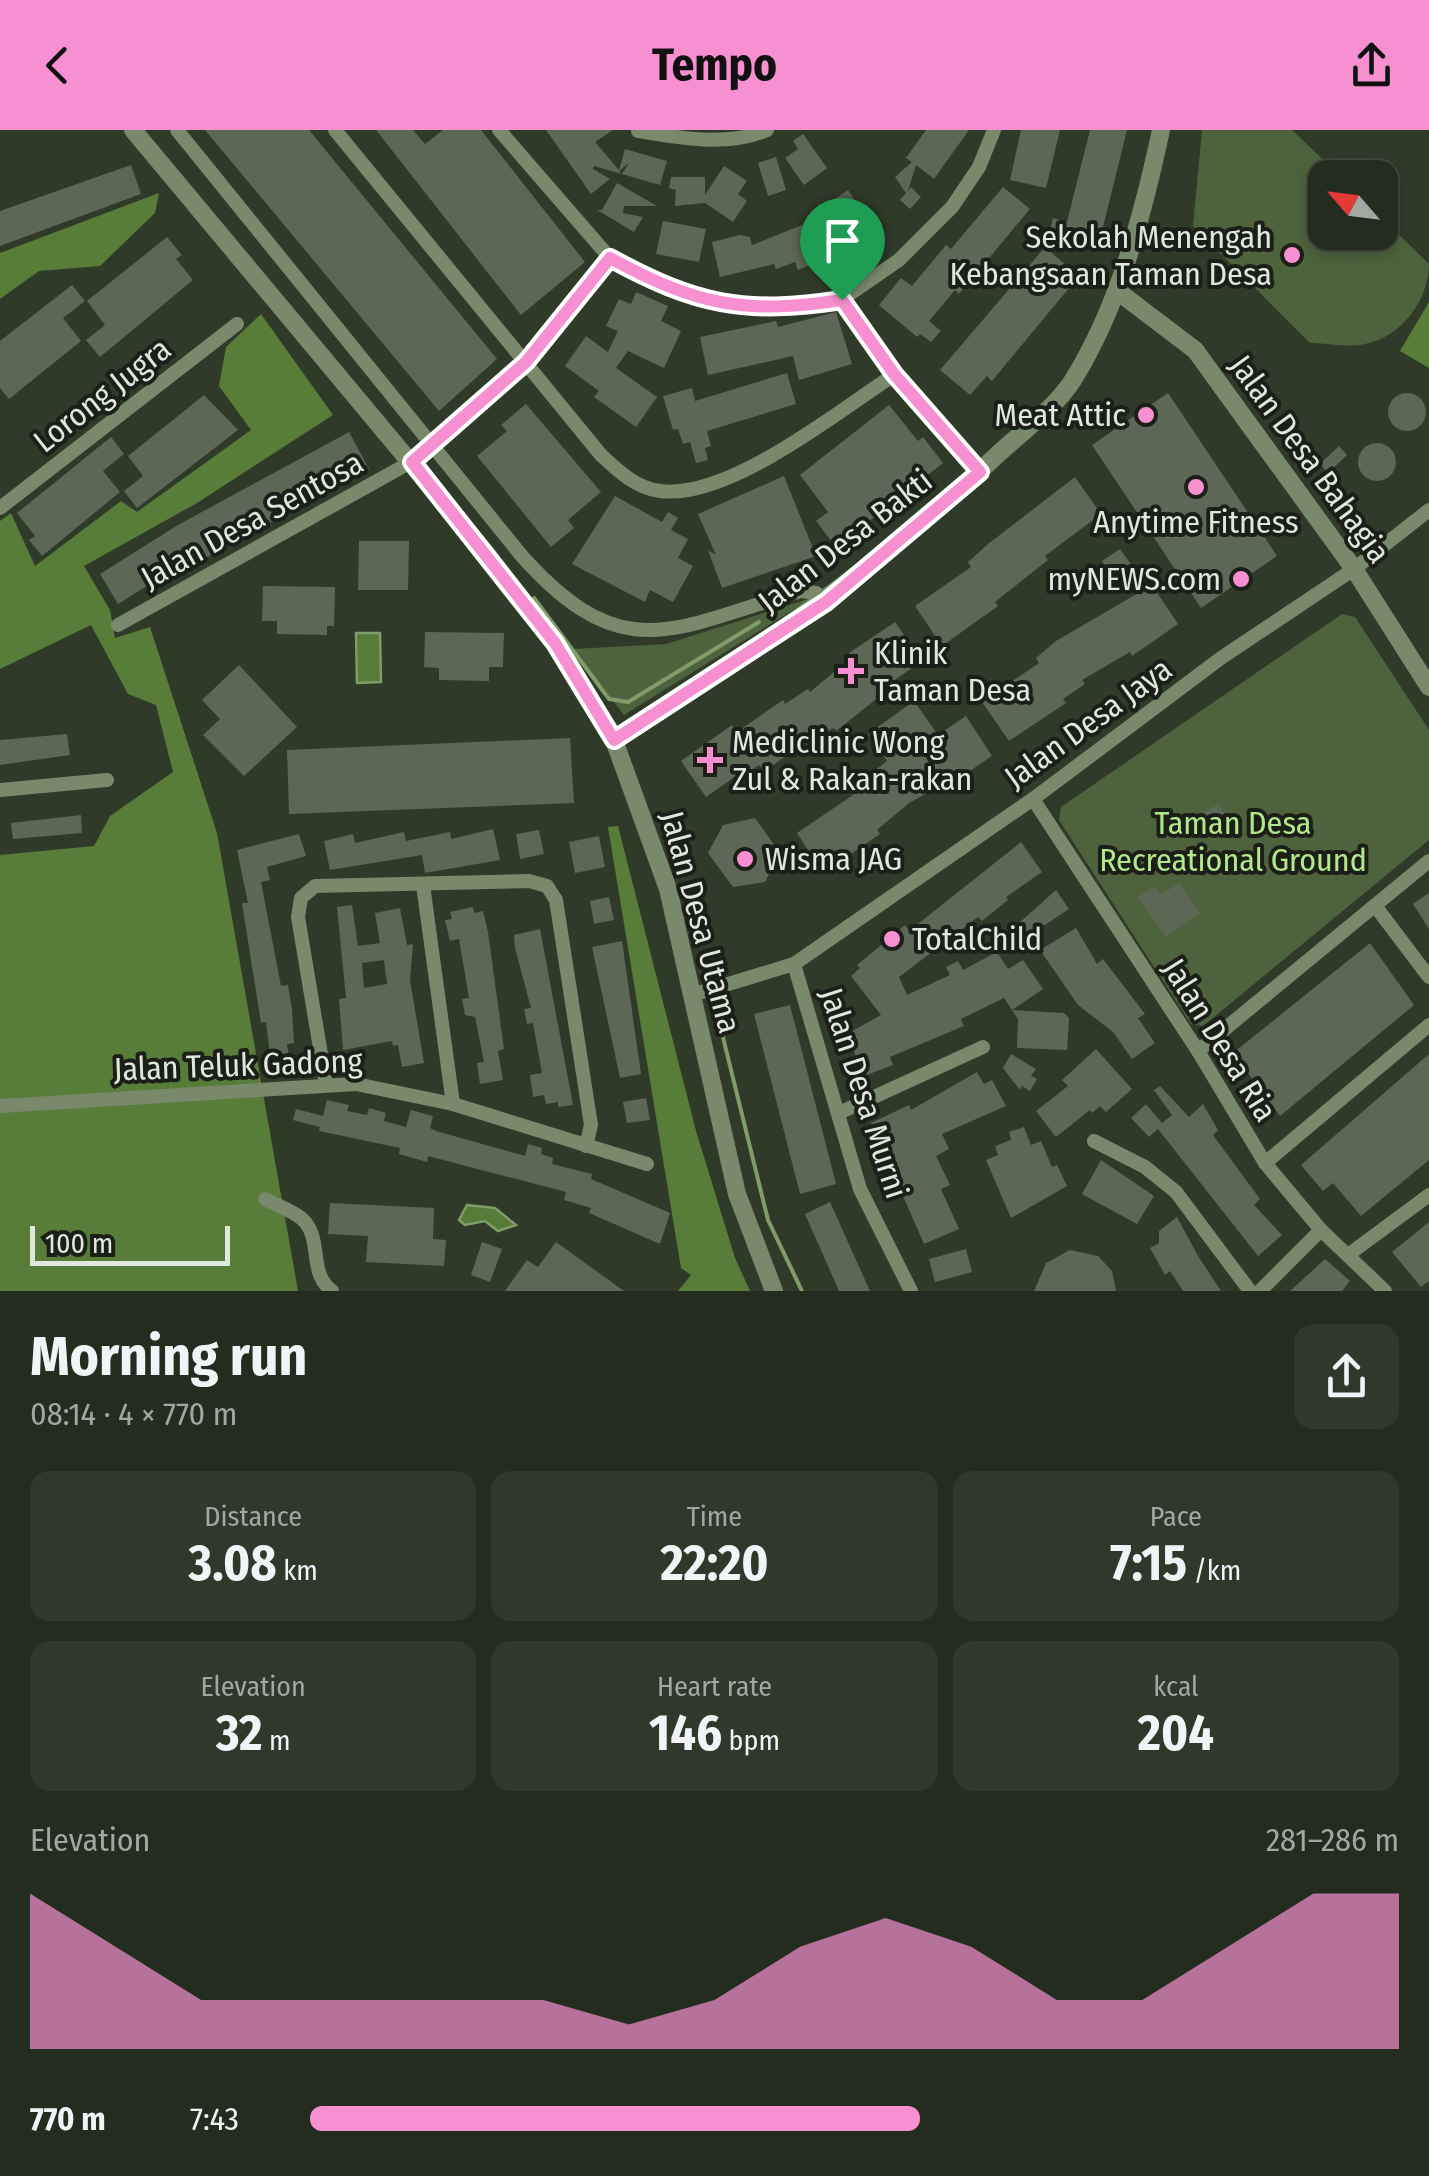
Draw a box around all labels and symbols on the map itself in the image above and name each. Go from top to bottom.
north arrow [1308,160,1398,250]
pin [800,198,885,301]
place label: Sekolah Menengah Kebangsaan Taman Desa [950,218,1272,293]
marker: Sekolah Menengah Kebangsaan Taman Desa [1281,244,1303,266]
street label: Lorong Jugra [26,330,178,460]
street label: Jalan Desa Bahagia [1222,348,1398,570]
place label: Meat Attic [995,396,1126,434]
marker: Meat Attic [1135,404,1157,426]
street label: Jalan Desa Sentosa [134,443,370,597]
street label: Jalan Desa Bakti [751,461,939,621]
marker: Anytime Fitness [1185,476,1207,498]
place label: Anytime Fitness [1093,503,1299,541]
place label: myNEWS.com [1047,560,1221,598]
marker: myNEWS.com [1230,568,1252,590]
place label: Klinik Taman Desa [874,634,1031,709]
street label: Jalan Desa Jaya [997,650,1179,796]
marker: Klinik Taman Desa [838,658,864,684]
place label: Mediclinic Wong Zul & Rakan-rakan [732,723,972,798]
marker: Mediclinic Wong Zul & Rakan-rakan [697,747,723,773]
park label: Taman Desa Recreational Ground [1099,804,1367,879]
street label: Jalan Desa Utama [653,807,749,1037]
place label: Wisma JAG [765,840,902,878]
marker: Wisma JAG [734,848,756,870]
place label: TotalChild [912,920,1042,958]
marker: TotalChild [881,928,903,950]
street label: Jalan Desa Ria [1155,952,1285,1128]
street label: Jalan Desa Murni [812,983,916,1203]
street label: Jalan Teluk Gadong [113,1042,363,1088]
scale bar [30,1221,230,1266]

